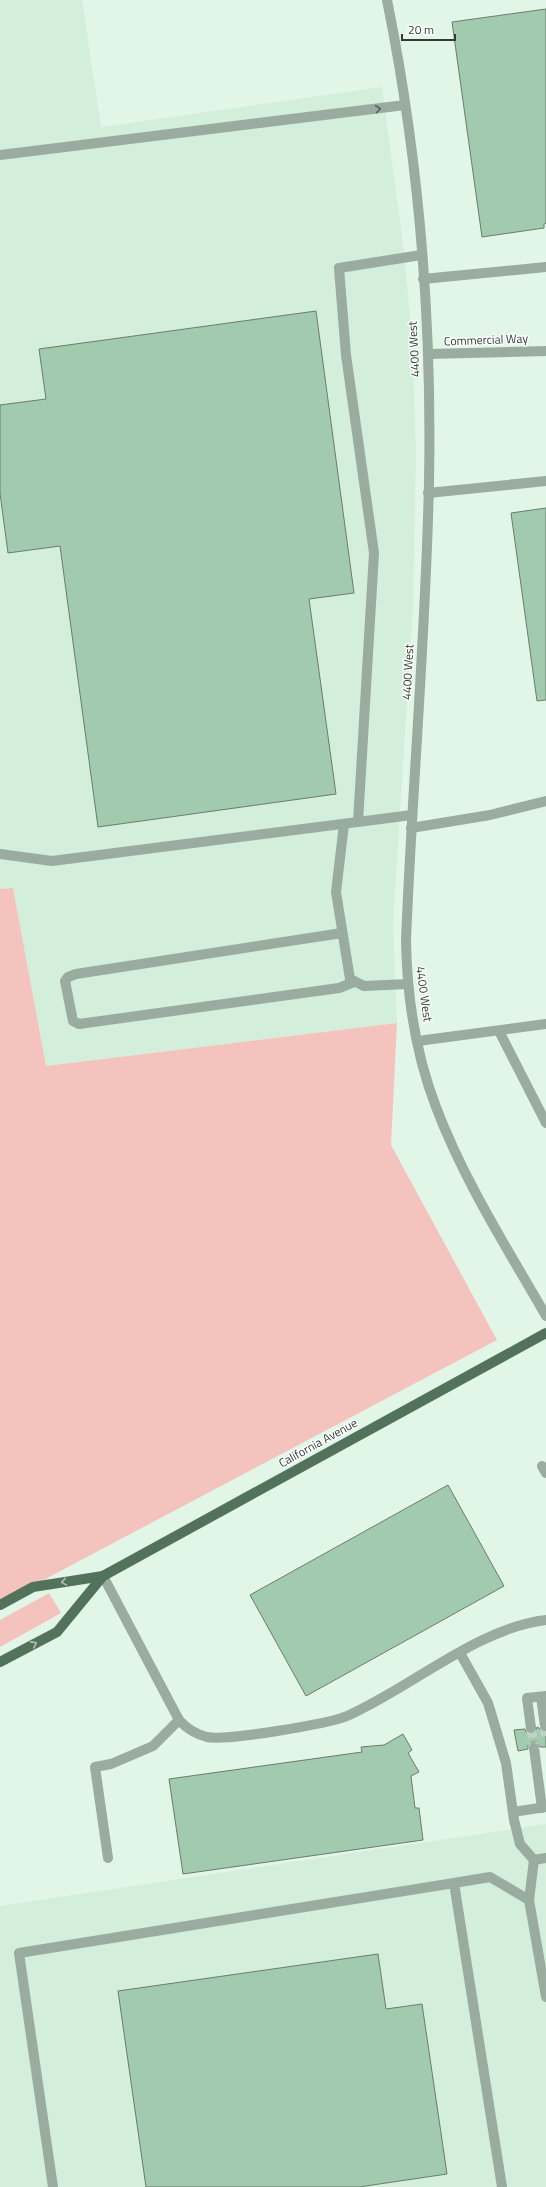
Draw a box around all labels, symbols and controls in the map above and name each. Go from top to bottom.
scale bar [402,16,455,42]
text: 20 m [408,20,434,39]
one-way arrow [375,105,382,114]
street label: 4400 West [403,320,424,377]
street label: Commercial Way [443,329,529,350]
street label: 4400 West [397,643,418,700]
street label: 4400 West [411,965,438,1024]
street label: California Avenue [275,1413,361,1472]
one-way arrow [61,1577,67,1586]
one-way arrow [30,1641,37,1649]

